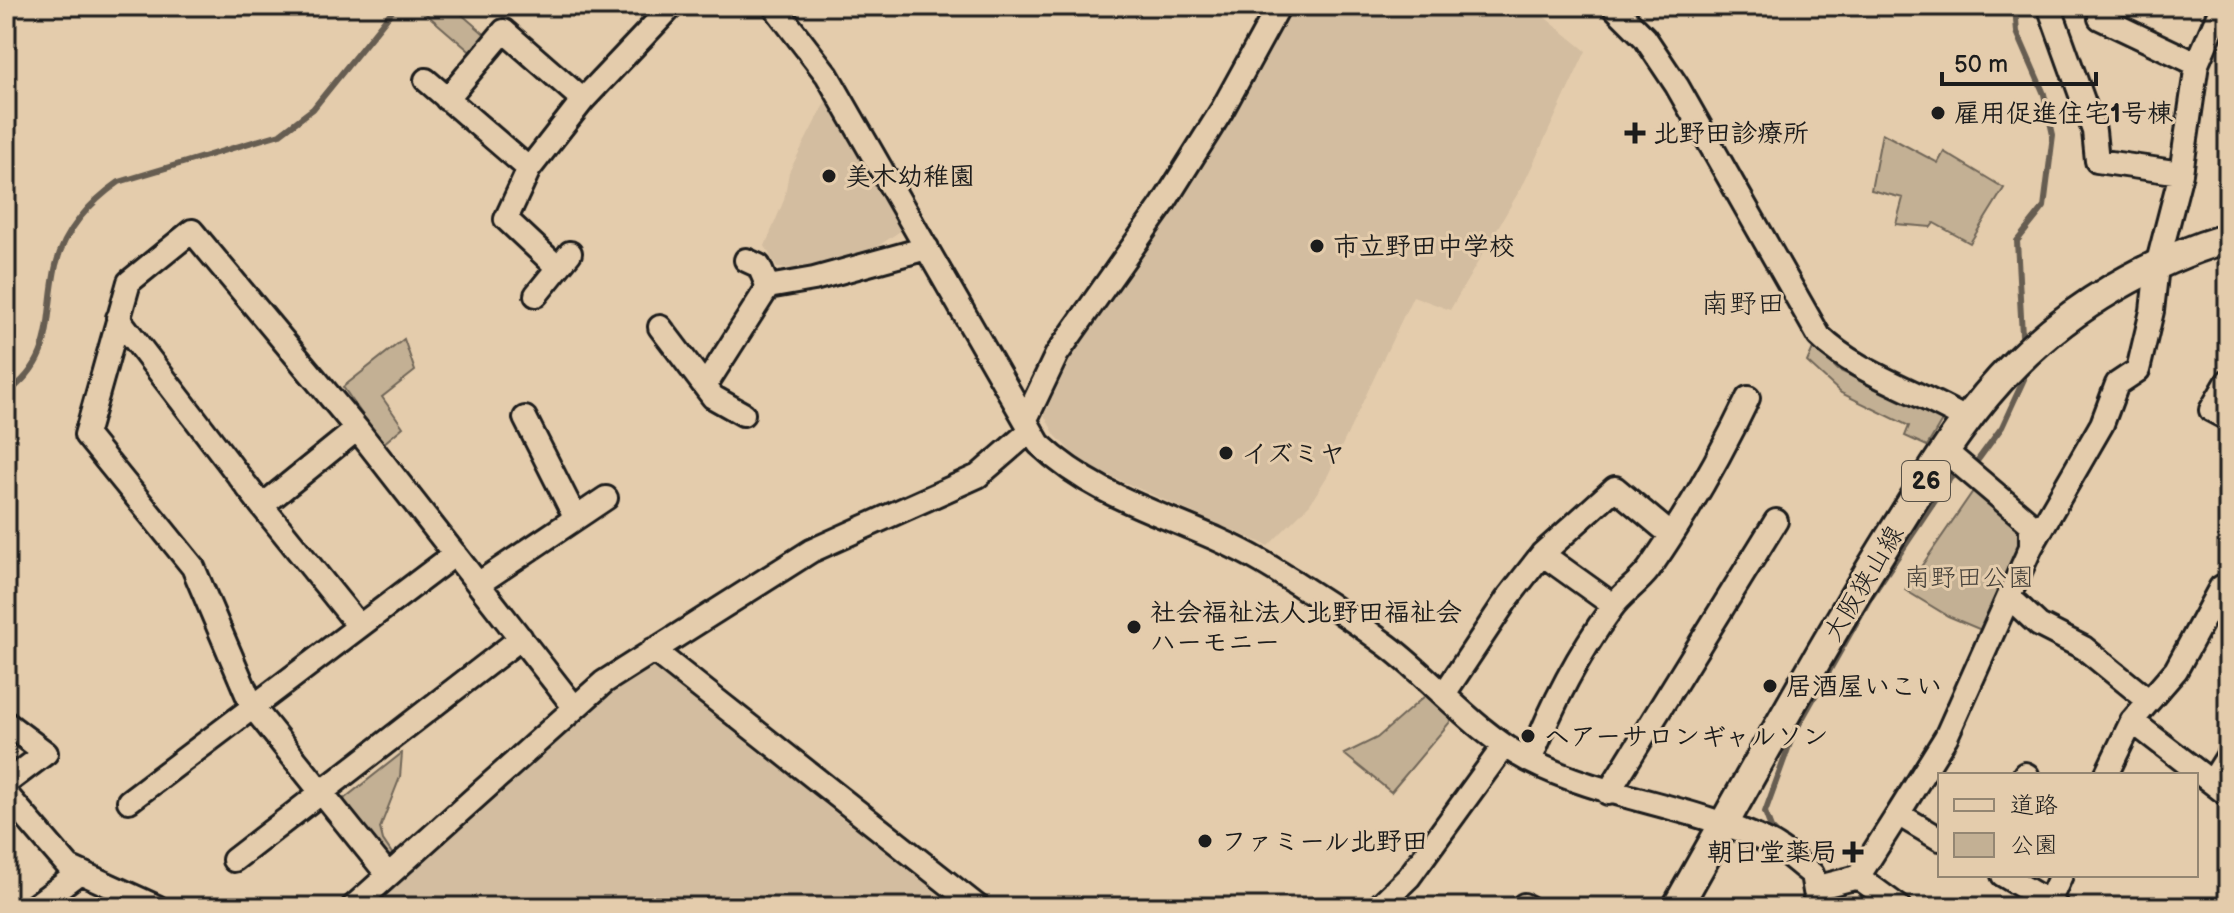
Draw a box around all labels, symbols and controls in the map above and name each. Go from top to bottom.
scale bar [1942,36,2096,86]
text: 50 m [1954,50,2008,79]
place label: 雇用促進住宅1号棟 [1954,99,2173,130]
marker: 雇用促進住宅1号棟 [1929,104,1947,122]
place label: 北野田診療所 [1653,119,1809,150]
marker: 北野田診療所 [1624,122,1646,144]
place label: 美木幼稚園 [845,162,975,193]
marker: 美木幼稚園 [820,167,838,185]
place label: 市立野田中学校 [1333,232,1515,263]
marker: 市立野田中学校 [1308,237,1326,255]
district label: 南野田 [1701,288,1785,321]
place label: イズミヤ [1242,439,1345,470]
marker: イズミヤ [1217,444,1235,462]
road number: 26 [1902,461,1950,501]
street label: 大阪狭山線 [1818,520,1911,647]
park label: 南野田公園 [1904,563,2034,594]
place label: 社会福祉法人北野田福祉会 ハーモニー [1150,598,1462,659]
marker: 社会福祉法人北野田福祉会 ハーモニー [1125,618,1143,636]
place label: 居酒屋いこい [1786,672,1942,703]
marker: 居酒屋いこい [1761,677,1779,695]
place label: ヘアーサロンギャルソン [1544,722,1828,753]
marker: ヘアーサロンギャルソン [1519,727,1537,745]
legend [1938,773,2198,877]
text: 道路 [2010,791,2058,820]
place label: ファミール北野田 [1221,827,1428,858]
text: 公園 [2010,831,2058,860]
marker: ファミール北野田 [1196,832,1214,850]
place label: 朝日堂薬局 [1707,838,1837,869]
marker: 朝日堂薬局 [1844,843,1862,861]

